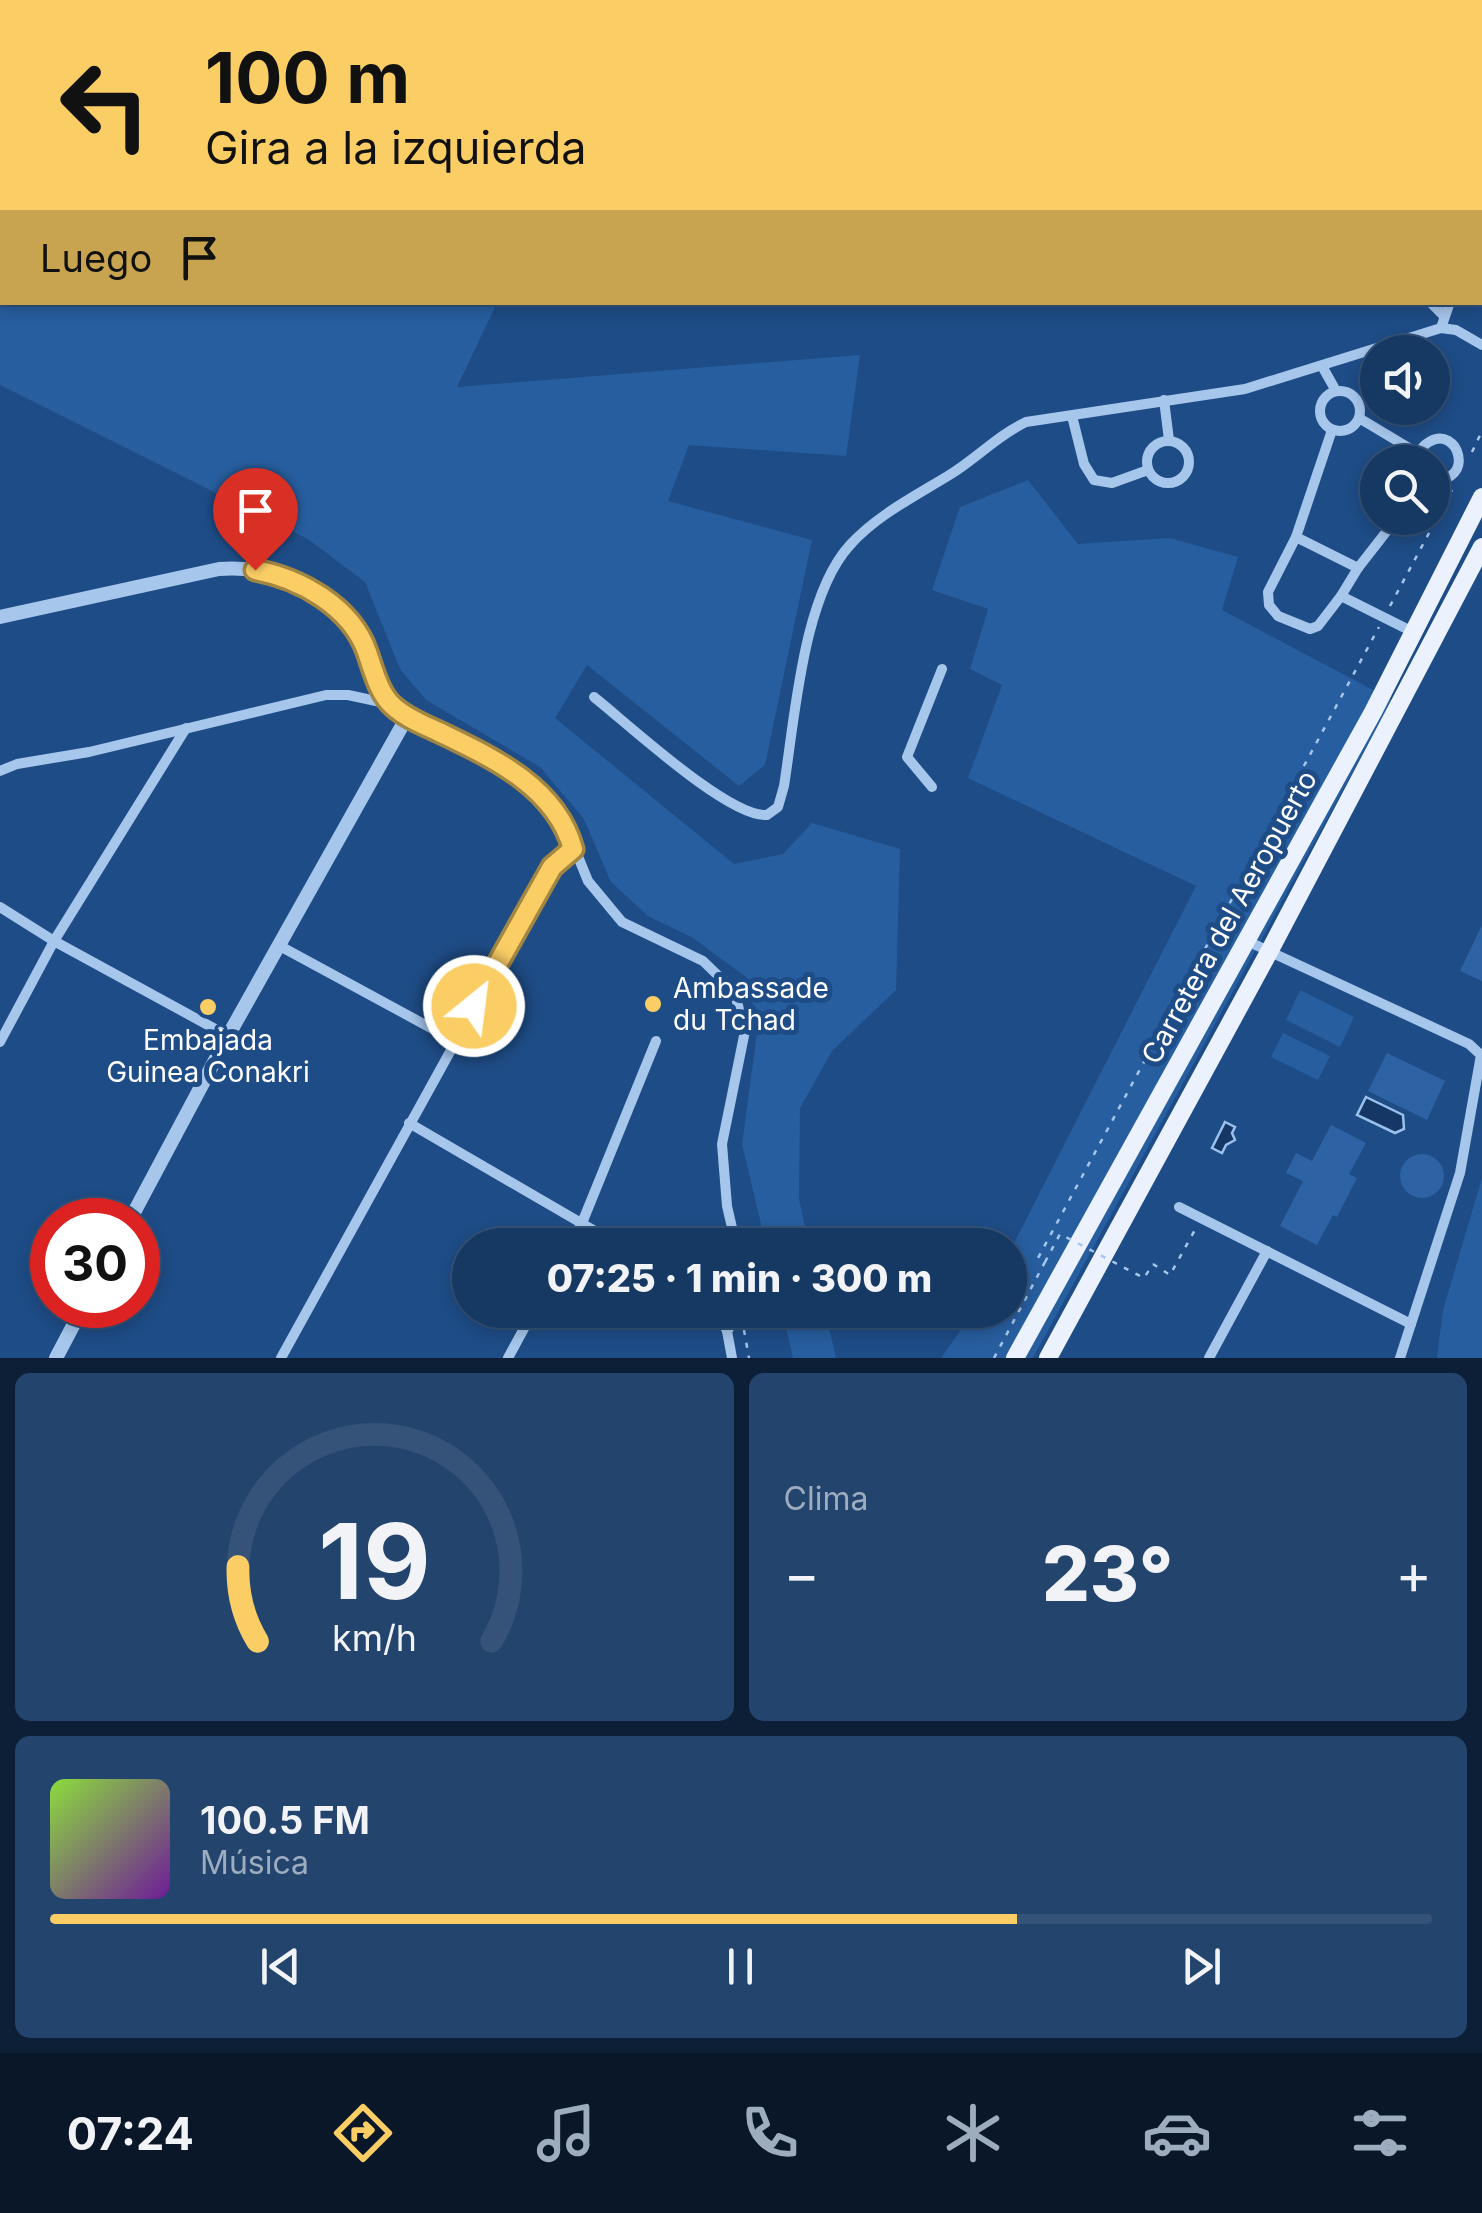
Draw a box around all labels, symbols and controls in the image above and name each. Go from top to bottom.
text: 100 m [205,35,410,120]
icon: left [40,40,170,170]
text: Gira a la izquierda [205,120,587,175]
icon: arrive [172,230,227,285]
text: Luego [40,235,152,281]
map controls [1360,335,1450,535]
button: sound [1360,335,1450,425]
button: search [1360,445,1450,535]
pin [213,468,298,571]
icon: arrive [228,483,283,538]
street label: Carretera del Aeropuerto [1134,764,1324,1070]
position arrow [422,954,526,1058]
place label: Ambassade du Tchad [673,971,829,1037]
marker: Ambassade du Tchad [642,993,664,1015]
marker: Embajada Guinea Conakri [197,996,219,1018]
place label: Embajada Guinea Conakri [106,1023,310,1089]
speed limit sign: 30 [30,1198,160,1328]
text: 07:25 · 1 min · 300 m [547,1255,932,1301]
text: Clima [784,1479,868,1518]
text: 19 [318,1498,430,1624]
text: 23° [1042,1528,1173,1619]
text: − [784,1541,820,1607]
text: + [1396,1541,1432,1607]
text: km/h [332,1616,417,1660]
text: 100.5 FM [200,1797,370,1843]
text: Música [200,1843,309,1882]
icon: previous [253,1939,308,1994]
icon: pause [713,1939,768,1994]
icon: next [1174,1939,1229,1994]
icon: directions [328,2098,398,2168]
icon: music [531,2098,601,2168]
icon: phone [735,2098,805,2168]
icon: climate [938,2098,1008,2168]
icon: car [1142,2098,1212,2168]
icon: filters [1345,2098,1415,2168]
text: 07:24 [67,2106,194,2161]

